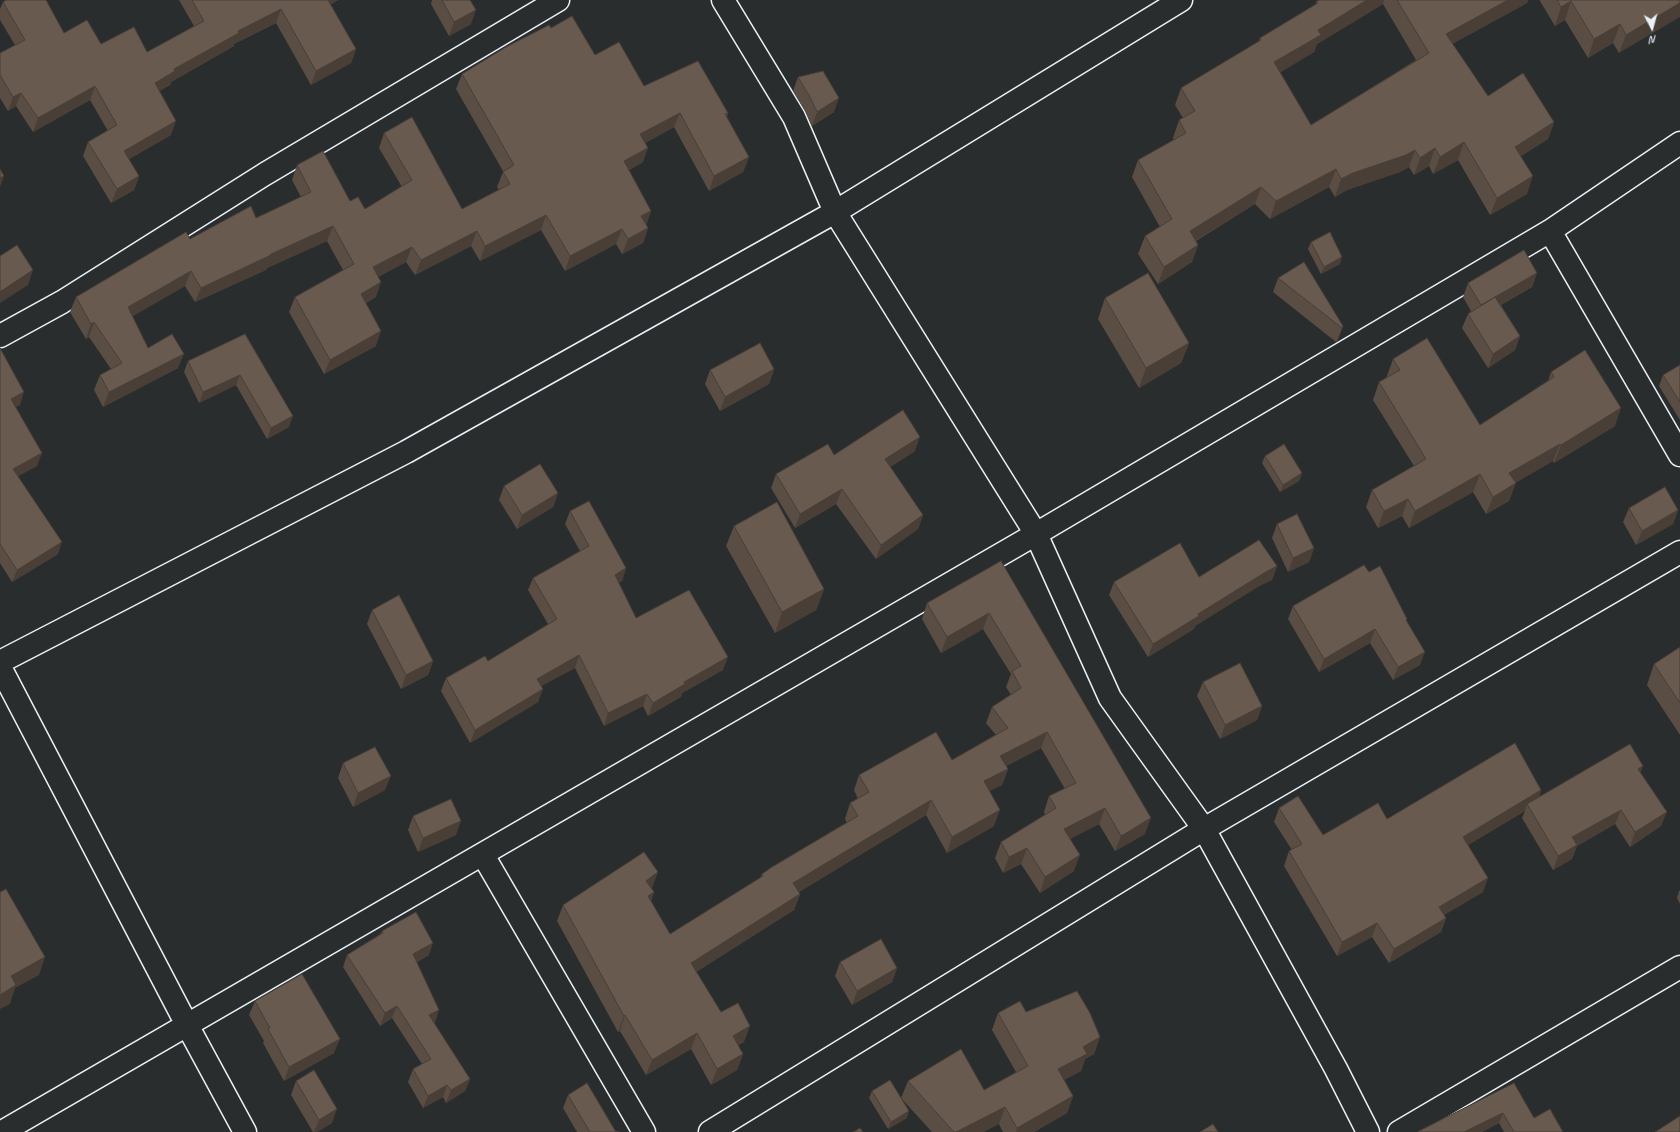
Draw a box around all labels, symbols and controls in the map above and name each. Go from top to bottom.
north arrow [1632,8,1672,48]
text: N [1649,33,1657,47]

